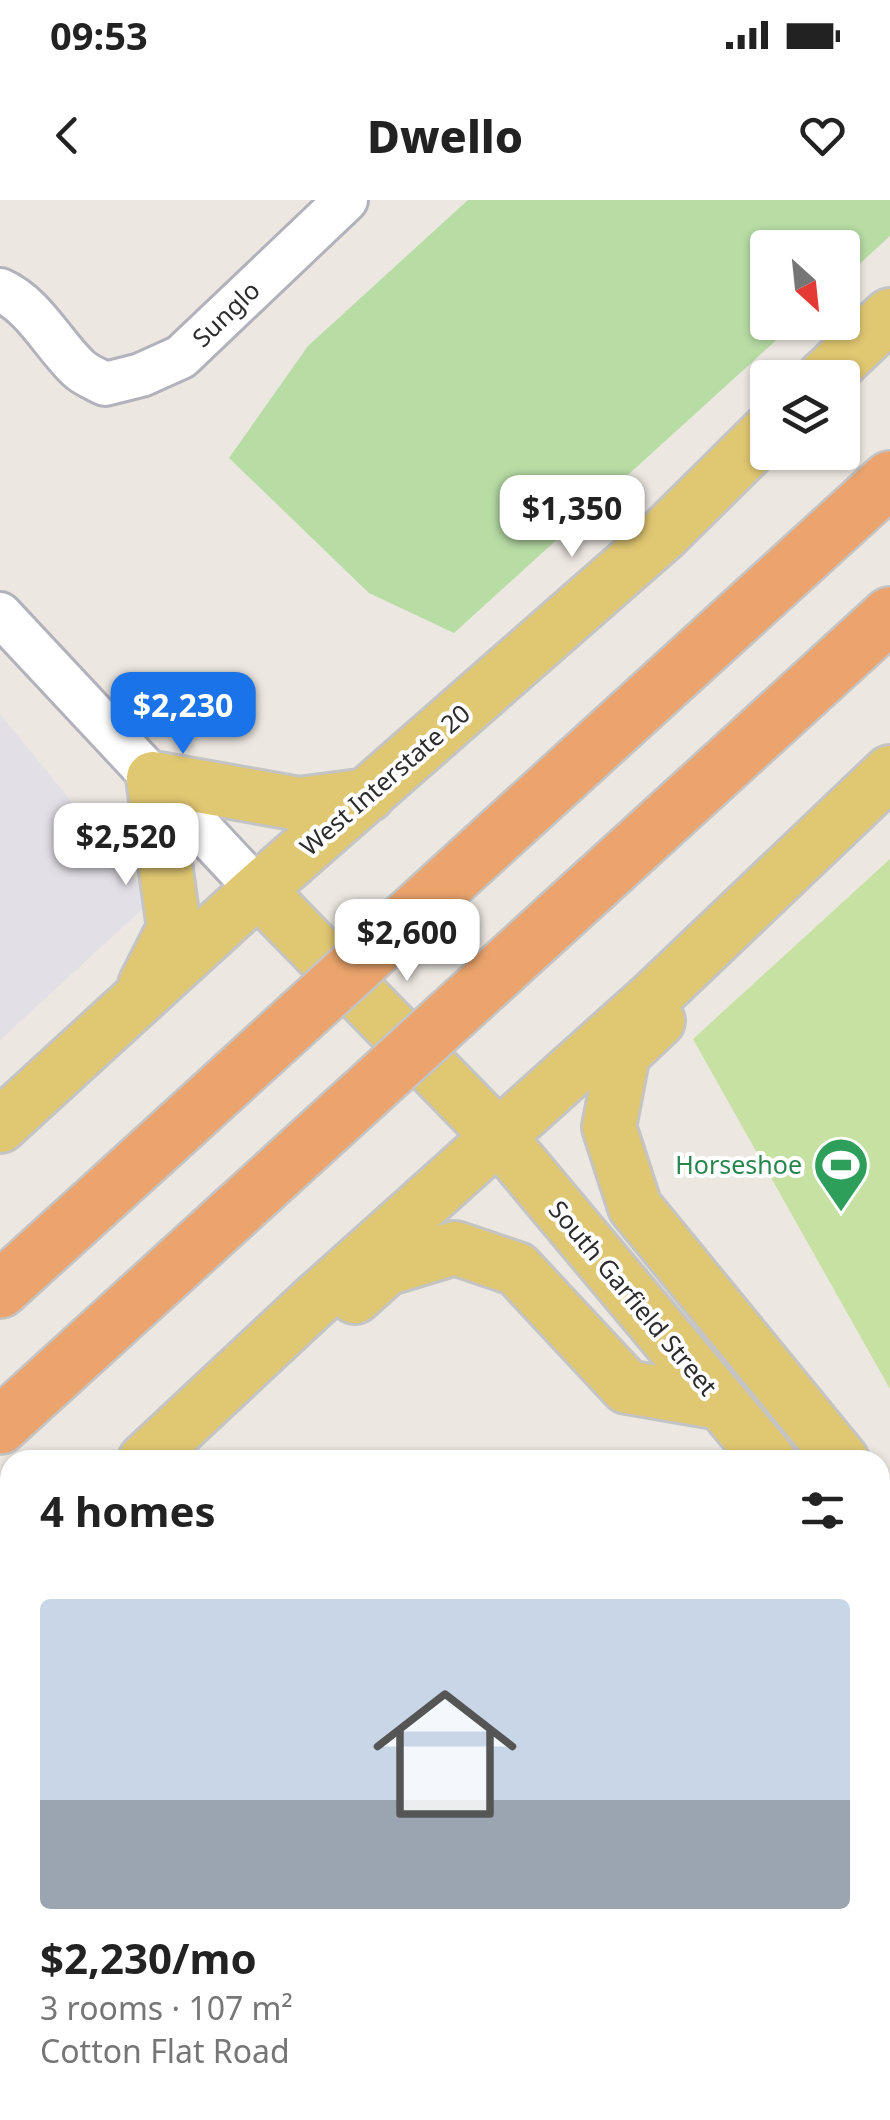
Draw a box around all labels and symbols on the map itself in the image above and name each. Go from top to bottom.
north arrow [750,230,860,340]
street label: Sunglo [184,273,266,354]
pin: $1,350 [491,475,653,560]
pin: $2,230 [102,672,264,757]
street label: West Interstate 20 [292,696,477,863]
pin: $2,520 [45,803,207,888]
pin: $2,600 [326,899,488,984]
sports icon: Horseshoe [811,1135,871,1214]
place label: Horseshoe [675,1147,802,1181]
street label: South Garfield Street [542,1193,726,1402]

